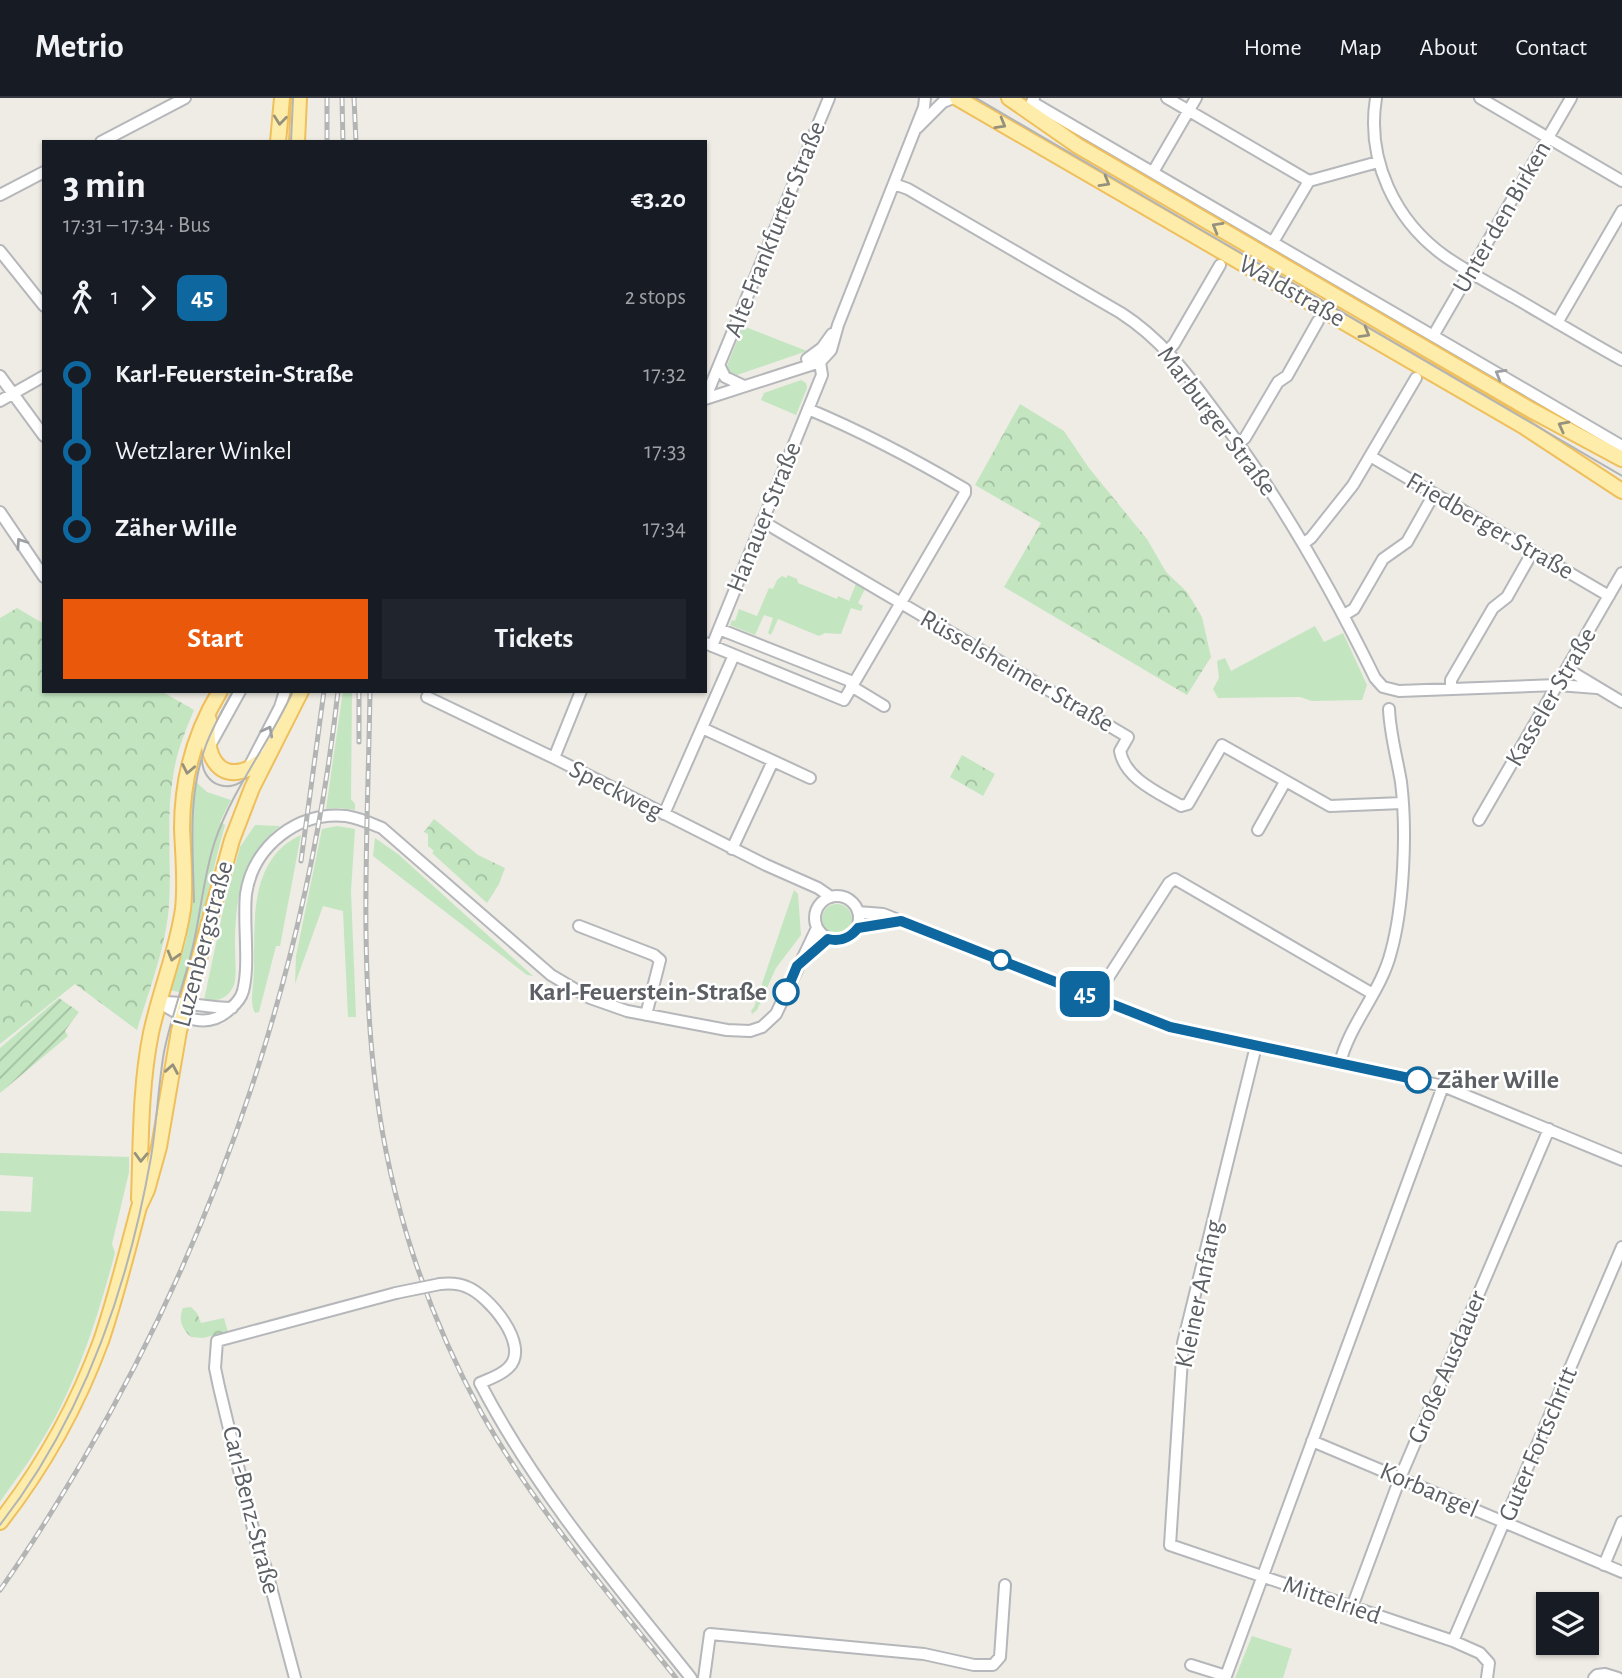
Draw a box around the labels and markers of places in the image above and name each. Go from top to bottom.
unlabelled marker [991,950,1011,970]
place label: Karl-Feuerstein-Straße [528,979,767,1005]
marker: Karl-Feuerstein-Straße [773,979,799,1005]
marker: Zäher Wille [1405,1067,1431,1093]
place label: Zäher Wille [1437,1067,1559,1093]

